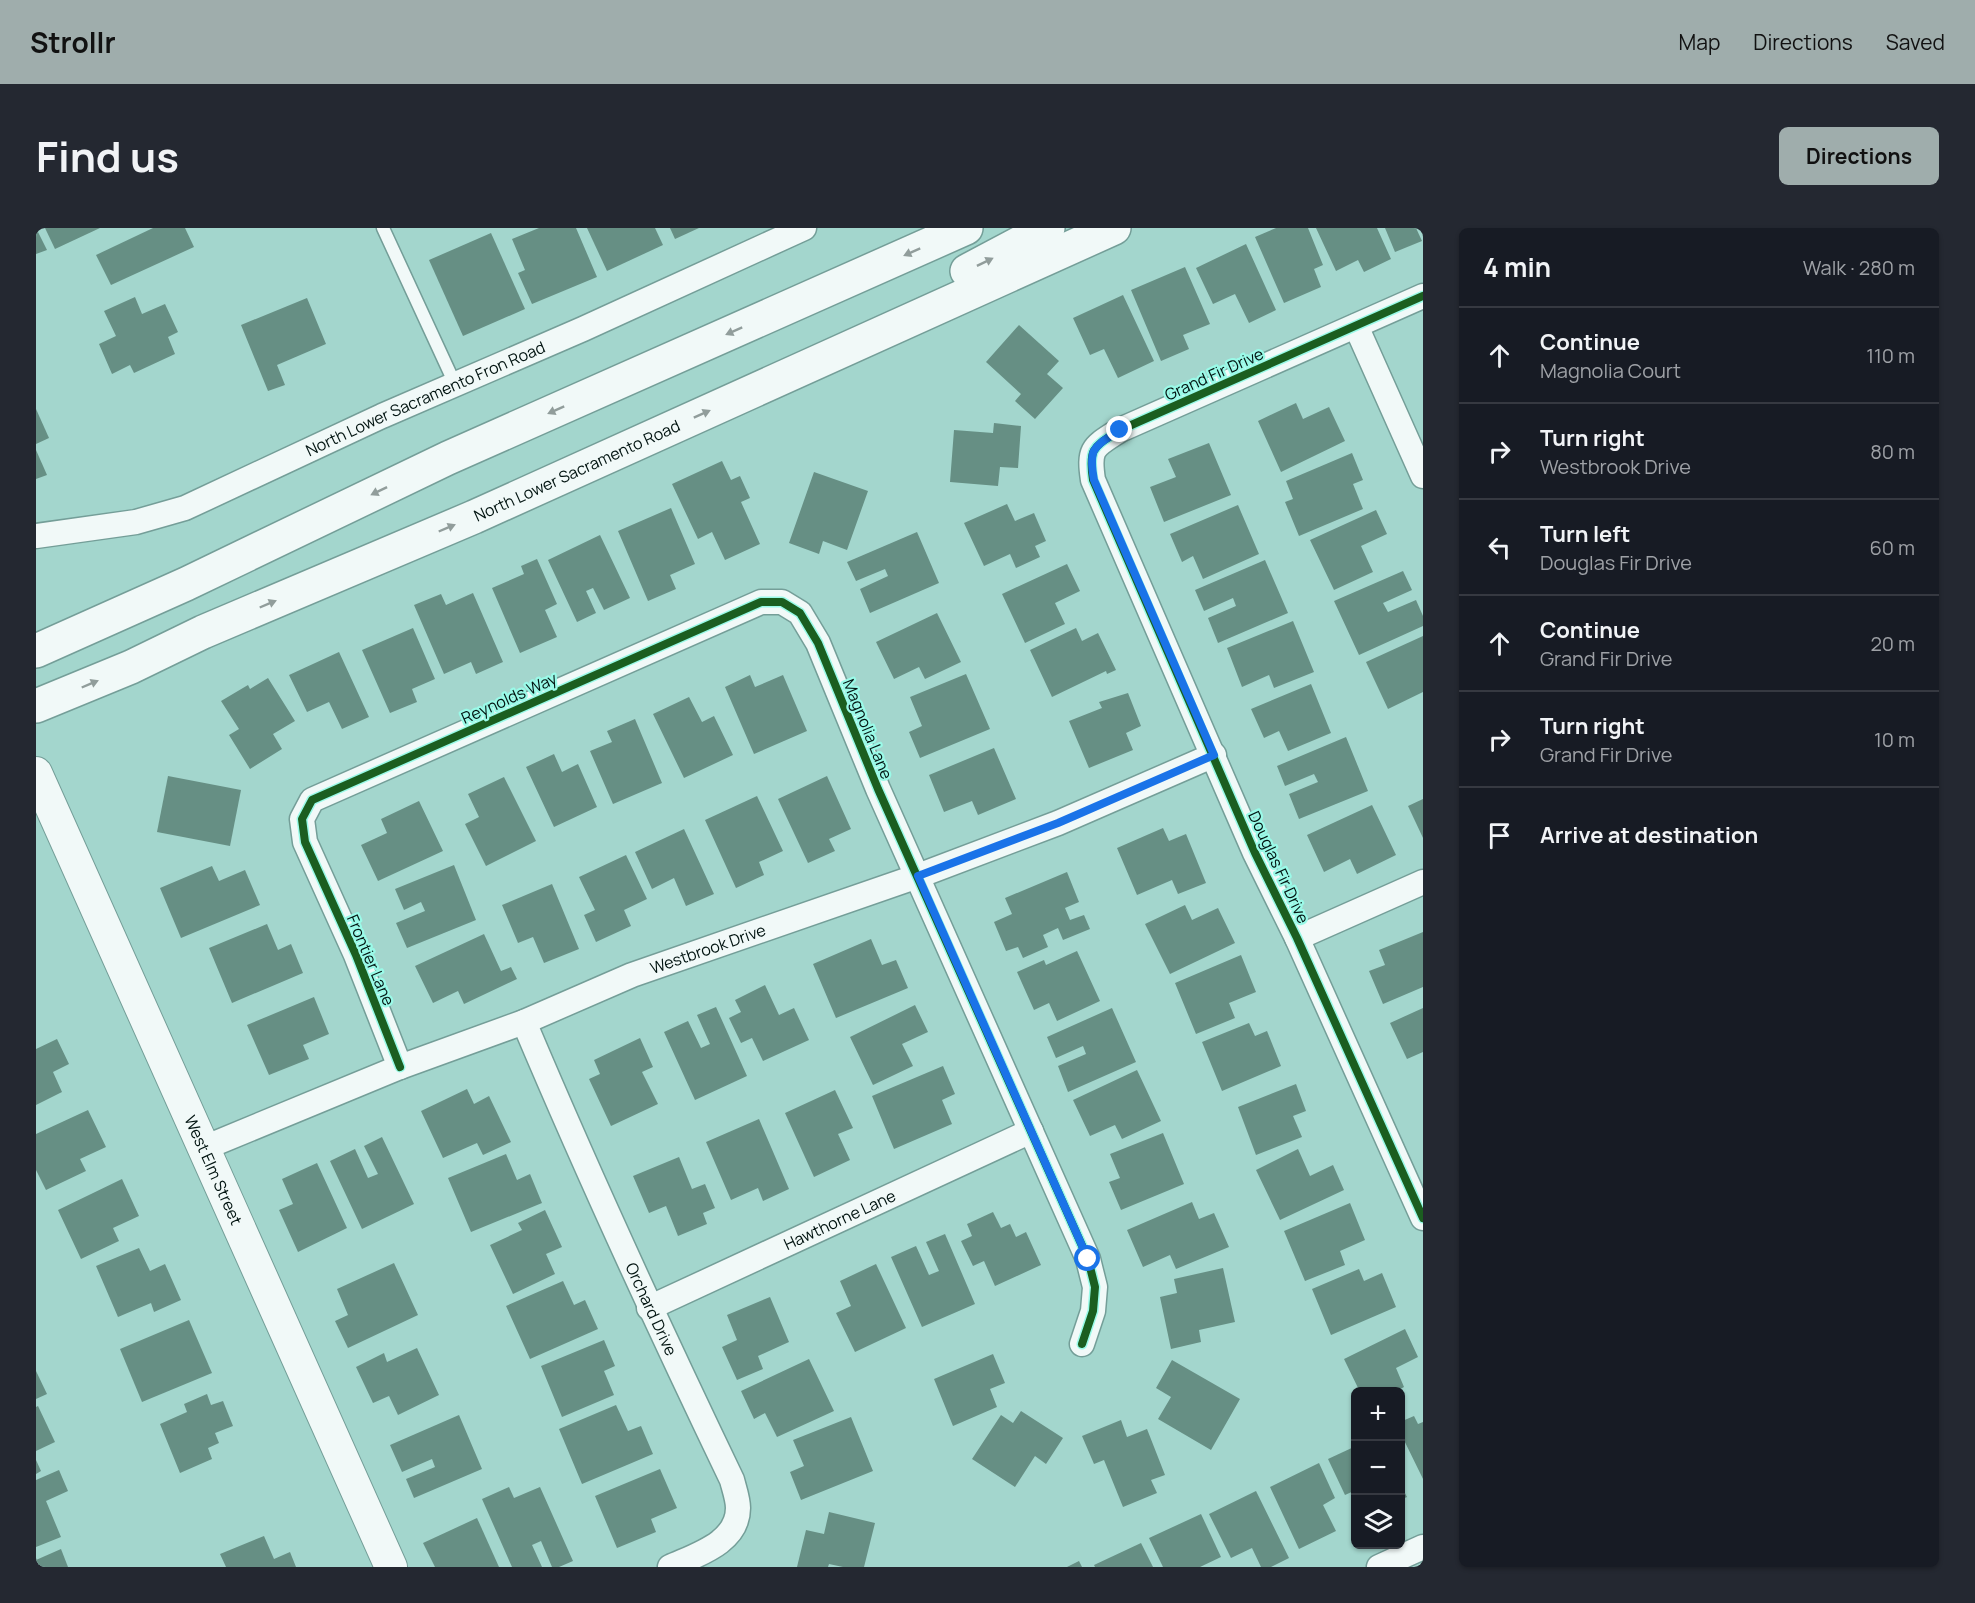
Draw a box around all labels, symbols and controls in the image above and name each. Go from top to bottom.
text: Strollr [30,23,116,61]
text: Map [1679,28,1720,56]
text: Directions [1753,28,1853,56]
text: Saved [1886,28,1945,56]
text: Find us [36,127,179,185]
button: Directions [1779,127,1939,185]
one-way arrow [903,247,921,257]
text: 4 min [1483,249,1551,285]
text: Walk · 280 m [1803,254,1915,281]
one-way arrow [977,257,994,266]
one-way arrow [725,326,743,336]
text: Continue [1540,327,1640,357]
street label: North Lower Sacramento Fron Road [302,336,548,461]
icon: ahead [1483,339,1516,372]
street label: Grand Fir Drive [1161,342,1267,406]
text: 110 m [1866,342,1915,369]
text: Magnolia Court [1540,357,1681,384]
one-way arrow [547,406,565,415]
one-way arrow [693,409,711,418]
street label: North Lower Sacramento Road [470,414,683,527]
route end [1106,416,1132,442]
text: Turn right [1540,423,1645,453]
icon: right [1483,435,1516,468]
text: 80 m [1870,438,1915,465]
text: Westbrook Drive [1540,453,1691,480]
one-way arrow [370,487,387,496]
text: Turn left [1540,519,1630,549]
one-way arrow [439,523,457,533]
icon: left [1483,531,1516,564]
text: 60 m [1869,534,1915,561]
text: Douglas Fir Drive [1540,549,1692,576]
one-way arrow [259,599,277,608]
text: Continue [1540,615,1640,645]
icon: ahead [1483,627,1516,660]
text: 20 m [1870,630,1915,657]
text: Grand Fir Drive [1540,645,1672,672]
street label: Reynolds Way [458,667,561,729]
street label: Magnolia Lane [838,676,898,782]
one-way arrow [81,679,99,688]
text: Turn right [1540,711,1645,741]
icon: right [1483,723,1516,756]
text: 10 m [1874,726,1915,753]
text: Grand Fir Drive [1540,741,1672,768]
street label: Douglas Fir Drive [1243,807,1315,927]
icon: arrive [1483,819,1516,852]
text: Arrive at destination [1540,820,1758,850]
street label: Frontier Lane [342,911,400,1009]
street label: Westbrook Drive [647,919,769,979]
street label: West Elm Street [179,1112,248,1229]
street label: Hawthorne Lane [780,1184,899,1255]
route start [1074,1245,1100,1271]
street label: Orchard Drive [620,1259,682,1359]
map controls [1351,1387,1405,1549]
button: + [1351,1387,1405,1441]
button: − [1351,1441,1405,1495]
button: layers [1351,1495,1405,1549]

